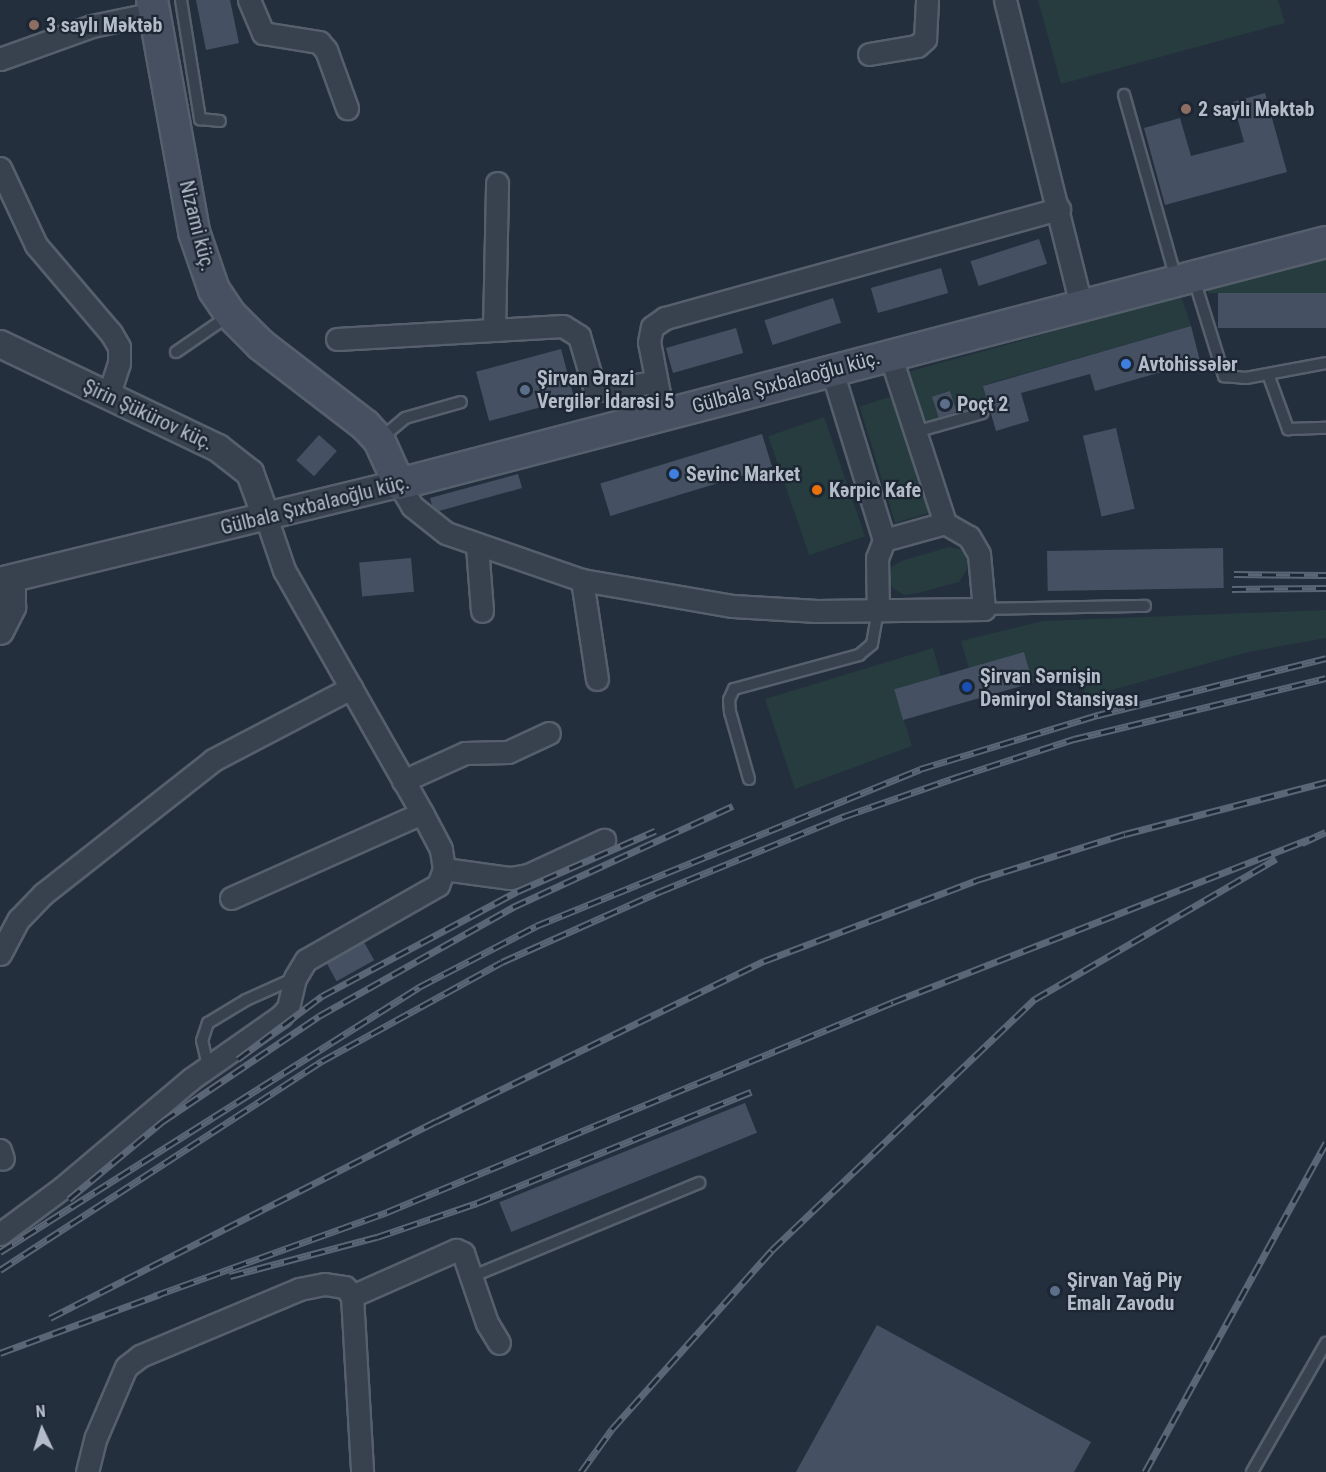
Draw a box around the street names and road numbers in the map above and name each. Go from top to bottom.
street label: Nizami küç. [174,178,220,274]
street label: Gülbala Şıxbalaoğlu küç. [689,345,883,419]
street label: Şirin Şükürov küç. [79,374,217,456]
street label: Gülbala Şıxbalaoğlu küç. [218,470,412,540]

